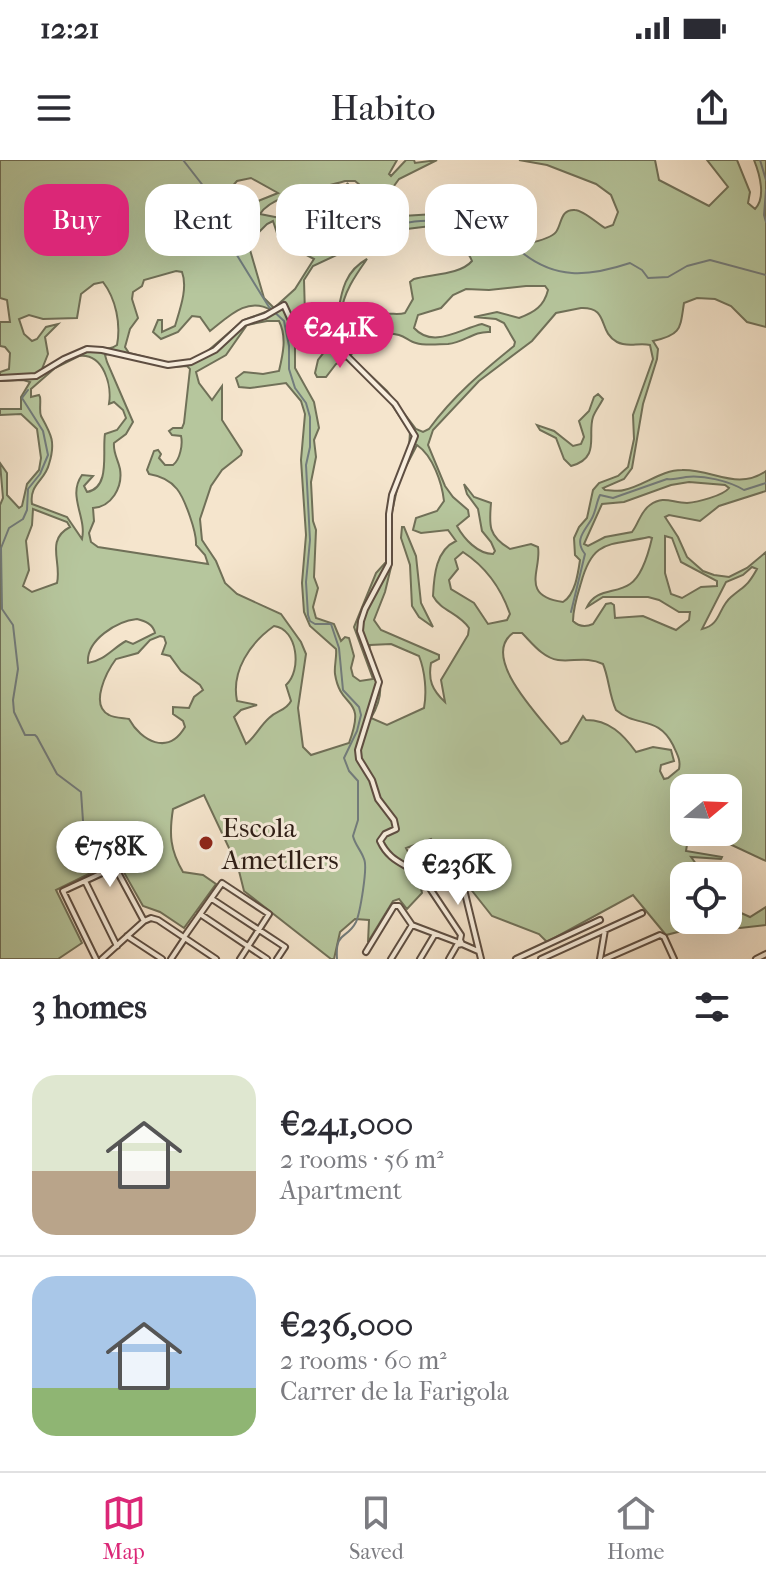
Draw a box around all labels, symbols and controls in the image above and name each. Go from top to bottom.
text: 12:21 [40,11,100,46]
icon: menu [32,86,76,130]
icon: share [690,86,734,130]
text: Habito [330,87,436,129]
chip: Buy [24,184,129,256]
chip: Rent [145,184,260,256]
chip: Filters [276,184,409,256]
chip: New [425,184,537,256]
pin: €241K [284,302,396,370]
text: €241K [304,312,376,343]
north arrow [670,774,742,846]
map controls [670,774,742,934]
place label: Escola Ametllers [221,811,339,876]
pin: €758K [54,821,166,889]
text: €758K [74,831,146,862]
marker: Escola Ametllers [197,834,215,852]
pin: €236K [402,839,514,907]
text: €236K [422,849,494,880]
button: locate [670,862,742,934]
icon: filters [690,985,734,1029]
text: 3 homes [32,987,147,1027]
text: €241,000 [280,1104,413,1144]
icon: home [96,1107,192,1203]
text: 2 rooms · 56 m² [280,1144,444,1175]
text: Apartment [280,1175,402,1206]
text: €236,000 [280,1305,413,1345]
icon: home [96,1308,192,1404]
text: 2 rooms · 60 m² [280,1345,447,1376]
text: Carrer de la Farigola [280,1376,509,1407]
tab: Map [102,1491,146,1565]
tab: Saved [349,1491,404,1565]
tab: Home [607,1491,664,1565]

